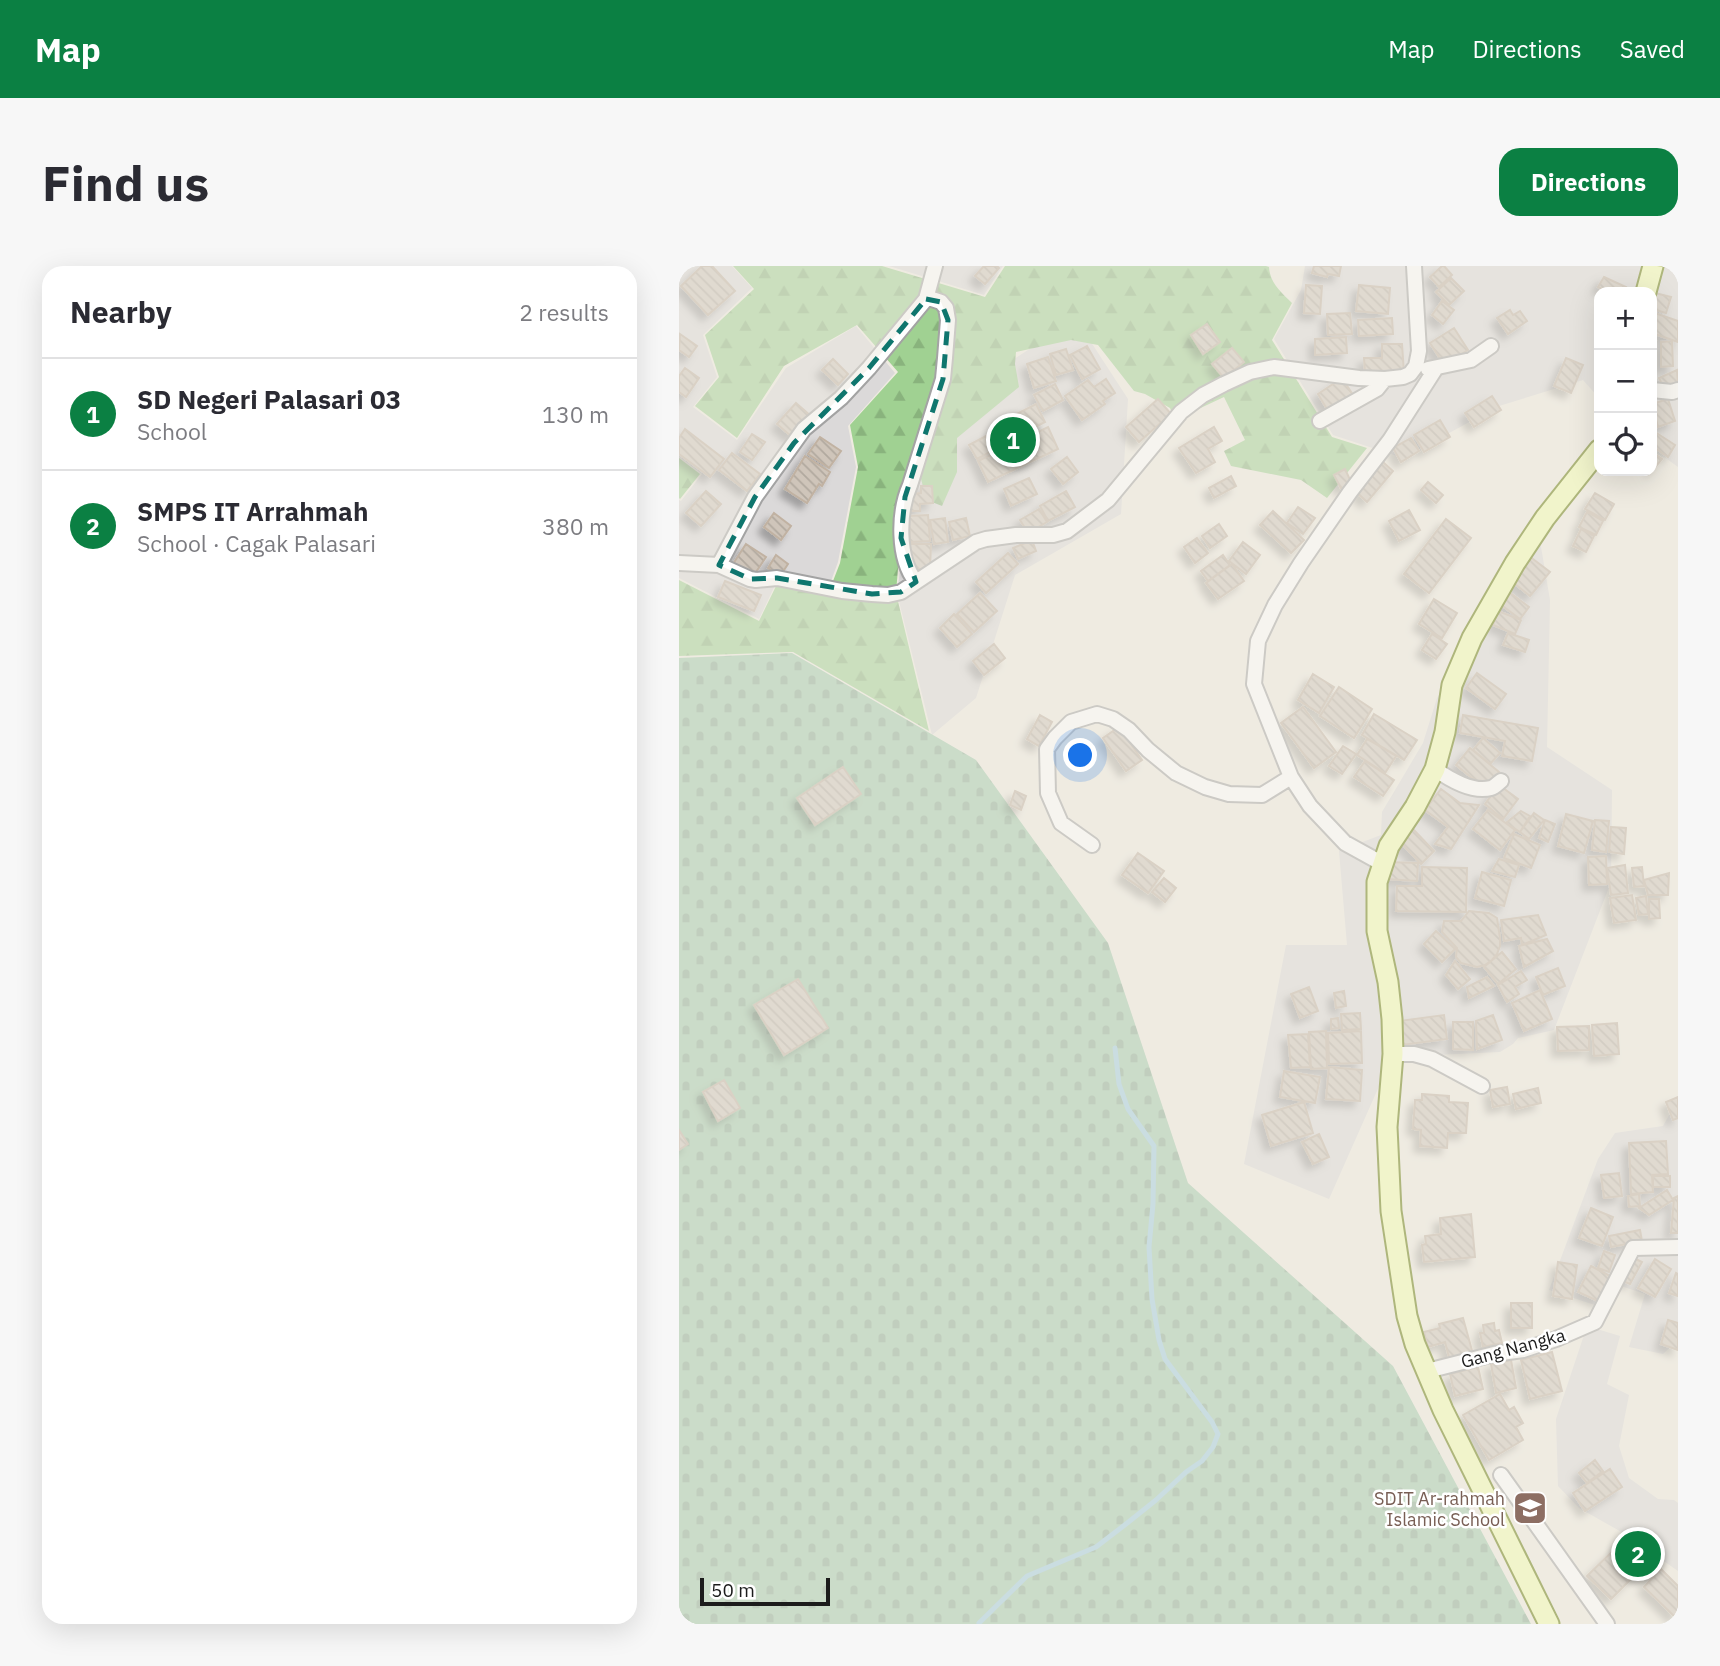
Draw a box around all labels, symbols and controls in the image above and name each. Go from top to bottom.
text: Map [35,28,101,71]
text: Map [1388,33,1434,65]
text: Directions [1472,33,1582,65]
text: Saved [1620,33,1685,65]
button: Directions [1499,148,1678,216]
text: Find us [42,151,209,214]
map controls [1594,287,1657,476]
button: + [1594,287,1657,350]
text: Nearby [70,292,172,331]
text: 2 results [519,297,609,327]
button: − [1594,350,1657,413]
text: SD Negeri Palasari 03 [137,382,401,416]
text: 1 [86,399,100,429]
text: 130 m [542,399,609,429]
button: locate [1594,413,1657,476]
pin: 1 [990,414,1036,466]
text: School [137,416,207,446]
text: SMPS IT Arrahmah [137,494,368,528]
text: 2 [86,511,100,541]
text: 380 m [542,511,609,541]
text: School · Cagak Palasari [137,528,376,558]
your location [1063,738,1097,772]
street label: Gang Nangka [1458,1323,1568,1373]
place label: SDIT Ar-rahmah Islamic School [1374,1487,1505,1531]
school or university icon: SDIT Ar-rahmah Islamic School [1511,1489,1549,1527]
pin: 2 [1615,1528,1661,1580]
scale bar [700,1575,829,1607]
text: 50 m [711,1578,755,1602]

